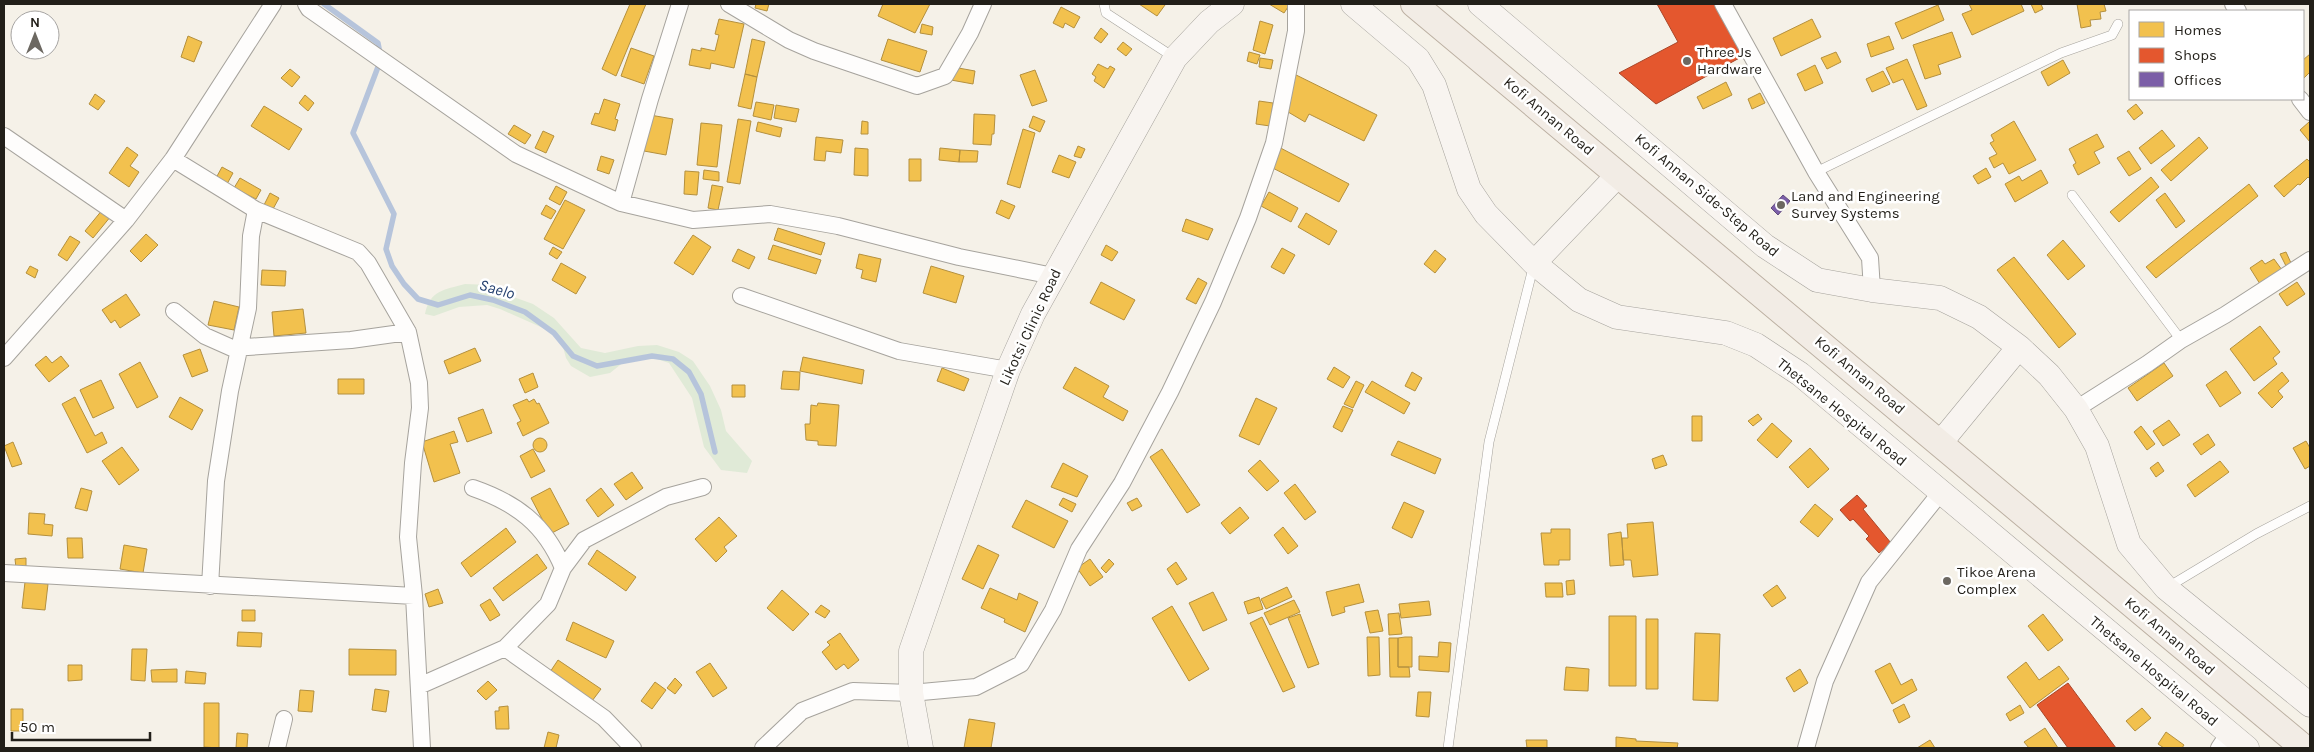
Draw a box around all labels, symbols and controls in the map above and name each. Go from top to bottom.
north arrow [10,10,60,60]
legend [2129,10,2304,100]
text: N [30,14,40,31]
text: Homes [2174,21,2222,39]
place label: Three Js Hardware [1697,43,1762,78]
text: Shops [2174,46,2217,64]
marker: Three Js Hardware [1681,55,1693,67]
text: Offices [2174,71,2222,89]
street label: Kofi Annan Road [1500,73,1598,159]
street label: Kofi Annan Side-Step Road [1631,129,1783,261]
place label: Land and Engineering Survey Systems [1791,187,1940,222]
marker: Land and Engineering Survey Systems [1775,199,1787,211]
street label: Likotsi Clinic Road [995,266,1065,388]
water label: Saelo [477,275,517,303]
street label: Kofi Annan Road [1811,332,1909,418]
street label: Thetsane Hospital Road [1773,354,1911,470]
place label: Tikoe Arena Complex [1957,563,2036,598]
marker: Tikoe Arena Complex [1941,575,1953,587]
street label: Kofi Annan Road [2121,593,2219,679]
street label: Thetsane Hospital Road [2086,612,2222,730]
scale bar [12,710,150,742]
text: 50 m [20,718,55,736]

